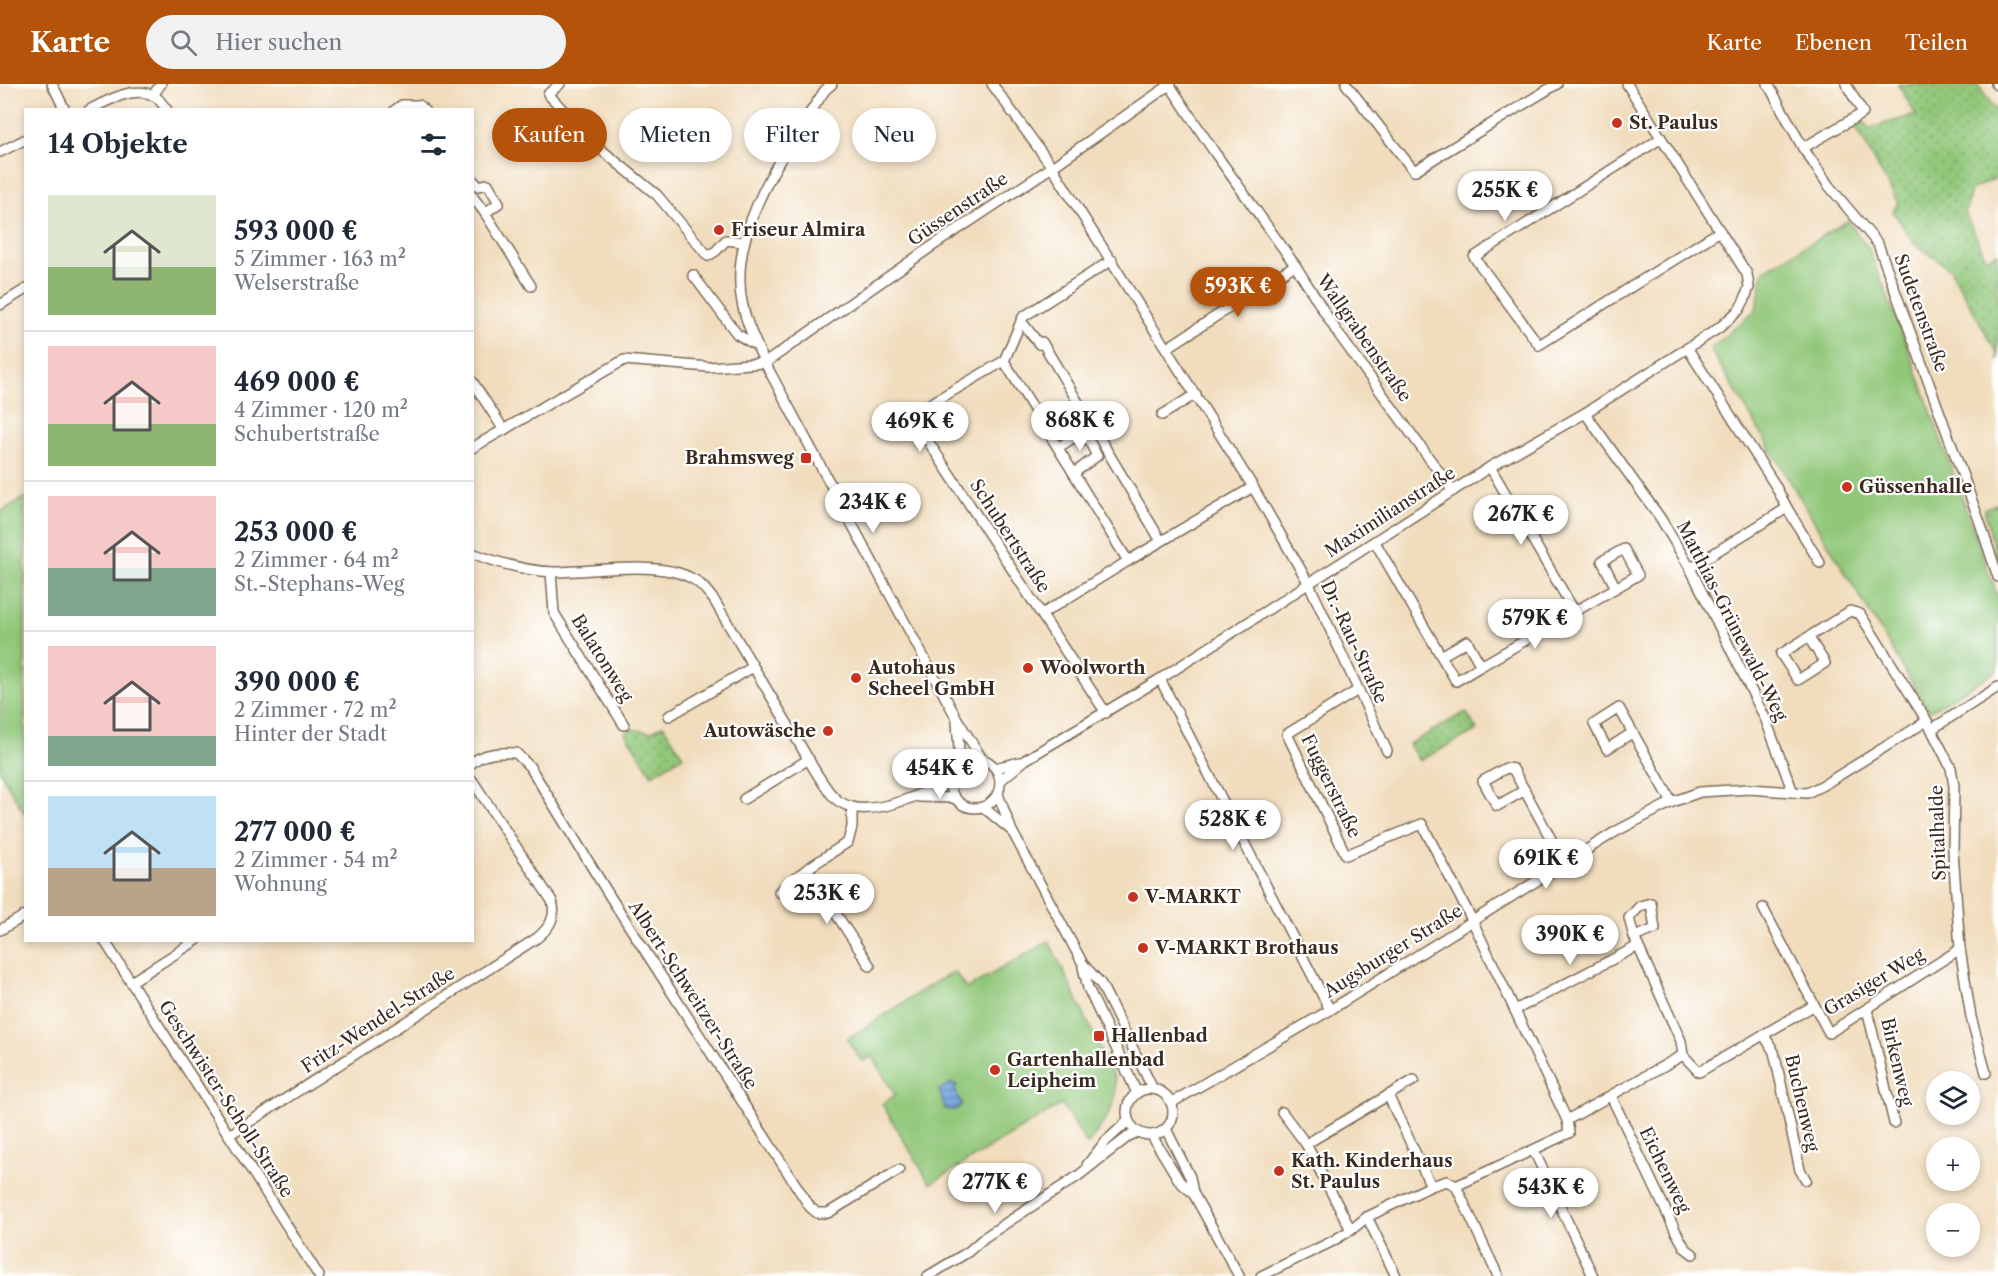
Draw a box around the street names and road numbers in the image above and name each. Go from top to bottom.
street label: Güssenstraße [904,167,1012,251]
street label: Sudetenstraße [1889,251,1953,375]
street label: Wallgrabenstraße [1311,269,1416,406]
street label: Maximilianstraße [1321,462,1459,562]
street label: Schubertstraße [965,475,1055,597]
street label: Matthias-Grünewald-Weg [1672,517,1792,725]
street label: Dr.-Rau-Straße [1316,577,1392,707]
street label: Balatonweg [566,610,638,706]
street label: Fuggerstraße [1296,730,1366,842]
street label: Spitalhalde [1925,785,1951,881]
street label: Albert-Schweitzer-Straße [623,896,762,1093]
street label: Augsburger Straße [1319,899,1466,1003]
street label: Grasiger Weg [1820,943,1929,1021]
street label: Fritz-Wendel-Straße [297,962,459,1078]
street label: Geschwister-Scholl-Straße [154,996,298,1202]
street label: Birkenweg [1876,1016,1918,1109]
street label: Buchenweg [1780,1052,1824,1154]
street label: Eichenweg [1635,1123,1696,1217]

